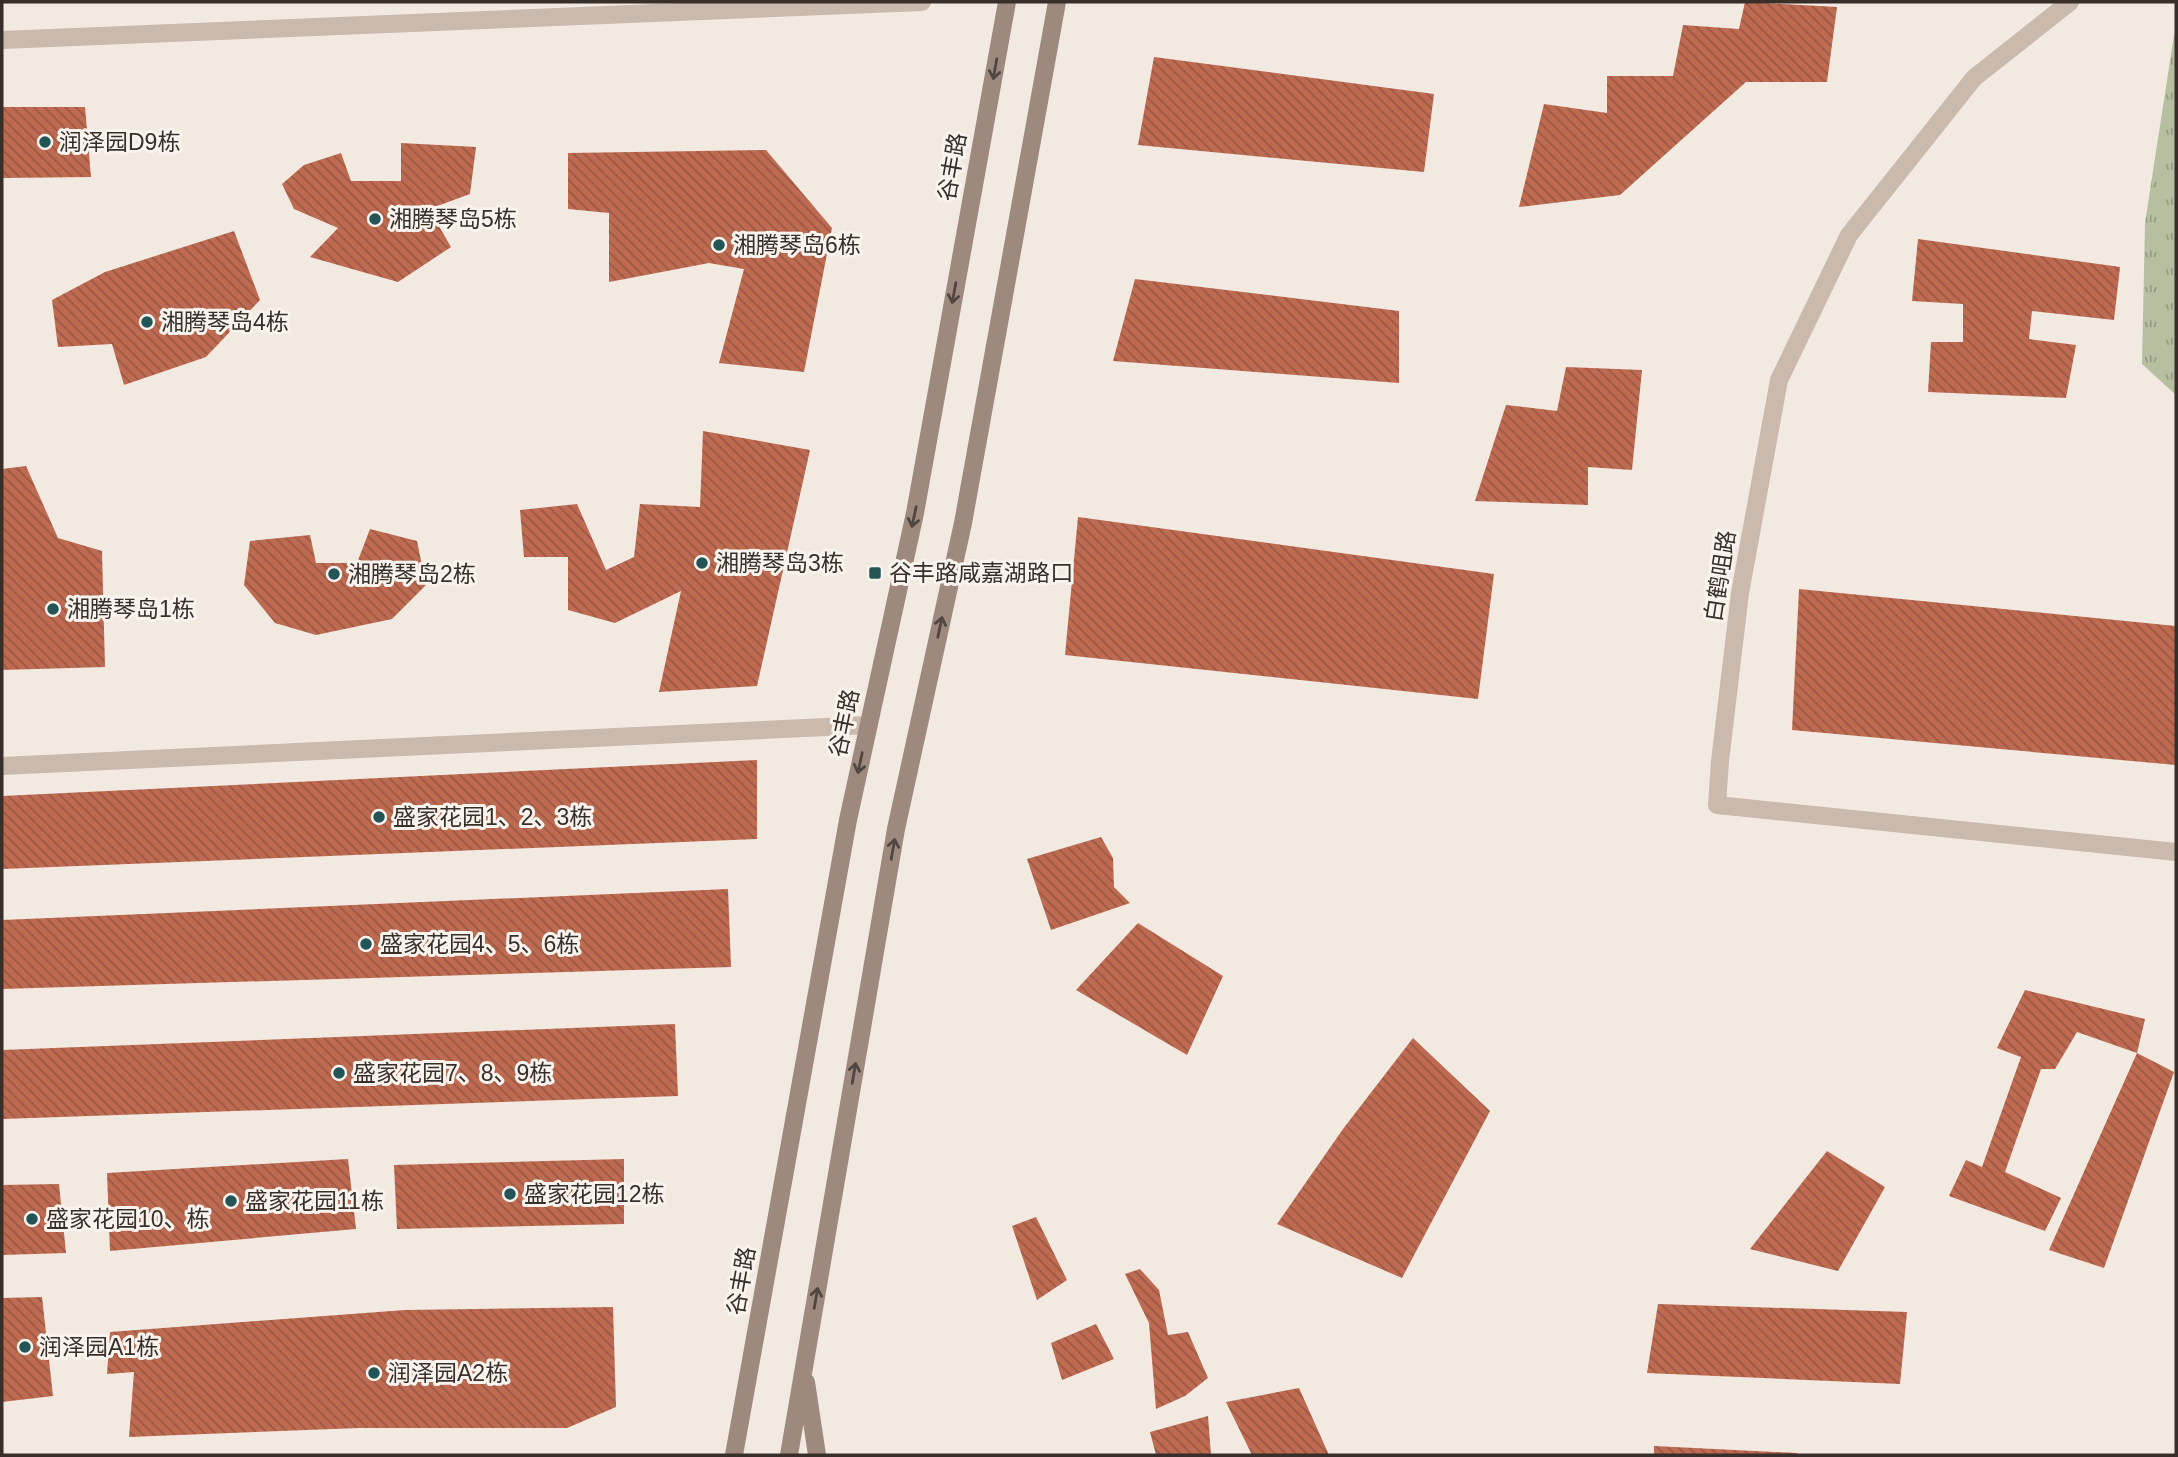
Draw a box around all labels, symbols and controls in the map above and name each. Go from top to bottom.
one-way arrow [988,57,1001,80]
place label: 润泽园D9栋 [59,129,180,155]
street label: 谷丰路 [933,131,971,203]
marker: 润泽园D9栋 [37,134,53,150]
place label: 湘腾琴岛5栋 [389,206,517,232]
marker: 湘腾琴岛5栋 [367,211,383,227]
place label: 湘腾琴岛6栋 [733,232,861,258]
marker: 湘腾琴岛6栋 [711,237,727,253]
one-way arrow [947,281,961,304]
place label: 湘腾琴岛4栋 [161,309,289,335]
marker: 湘腾琴岛4栋 [139,314,155,330]
one-way arrow [906,505,920,528]
street label: 白鹤咀路 [1700,529,1740,623]
place label: 湘腾琴岛3栋 [716,550,844,576]
marker: 湘腾琴岛3栋 [694,555,710,571]
place label: 谷丰路咸嘉湖路口 [889,560,1073,586]
place label: 湘腾琴岛2栋 [348,561,476,587]
marker: 谷丰路咸嘉湖路口 [867,565,883,581]
marker: 湘腾琴岛2栋 [326,566,342,582]
place label: 湘腾琴岛1栋 [67,596,195,622]
marker: 湘腾琴岛1栋 [45,601,61,617]
one-way arrow [934,616,948,639]
street label: 谷丰路 [824,687,864,759]
one-way arrow [853,751,867,774]
place label: 盛家花园1、2、3栋 [393,804,592,830]
marker: 盛家花园1、2、3栋 [371,809,387,825]
one-way arrow [887,838,900,861]
place label: 盛家花园4、5、6栋 [380,931,579,957]
marker: 盛家花园4、5、6栋 [358,936,374,952]
place label: 盛家花园7、8、9栋 [353,1060,552,1086]
one-way arrow [848,1063,861,1085]
marker: 盛家花园7、8、9栋 [331,1065,347,1081]
place label: 盛家花园12栋 [524,1181,665,1207]
marker: 盛家花园12栋 [502,1186,518,1202]
place label: 盛家花园11栋 [245,1188,384,1214]
marker: 盛家花园11栋 [223,1193,239,1209]
place label: 盛家花园10、栋 [46,1206,210,1232]
marker: 盛家花园10、栋 [24,1211,40,1227]
street label: 谷丰路 [722,1245,760,1317]
one-way arrow [809,1287,823,1310]
place label: 润泽园A1栋 [39,1334,159,1360]
marker: 润泽园A1栋 [17,1339,33,1355]
place label: 润泽园A2栋 [388,1360,508,1386]
marker: 润泽园A2栋 [366,1365,382,1381]

